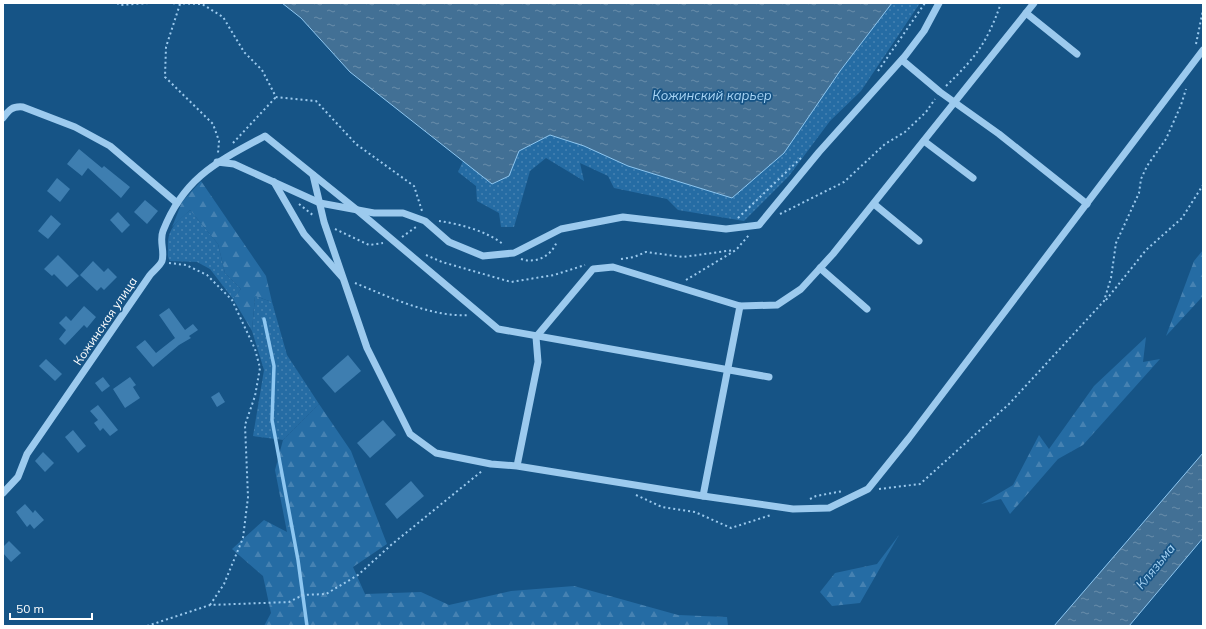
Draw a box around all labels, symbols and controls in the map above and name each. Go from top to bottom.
water label: Кожинский карьер [652,87,772,103]
street label: Кожинская улица [70,274,140,368]
water label: Клязьма [1132,540,1178,592]
scale bar [10,595,92,621]
text: 50 m [16,601,44,616]

